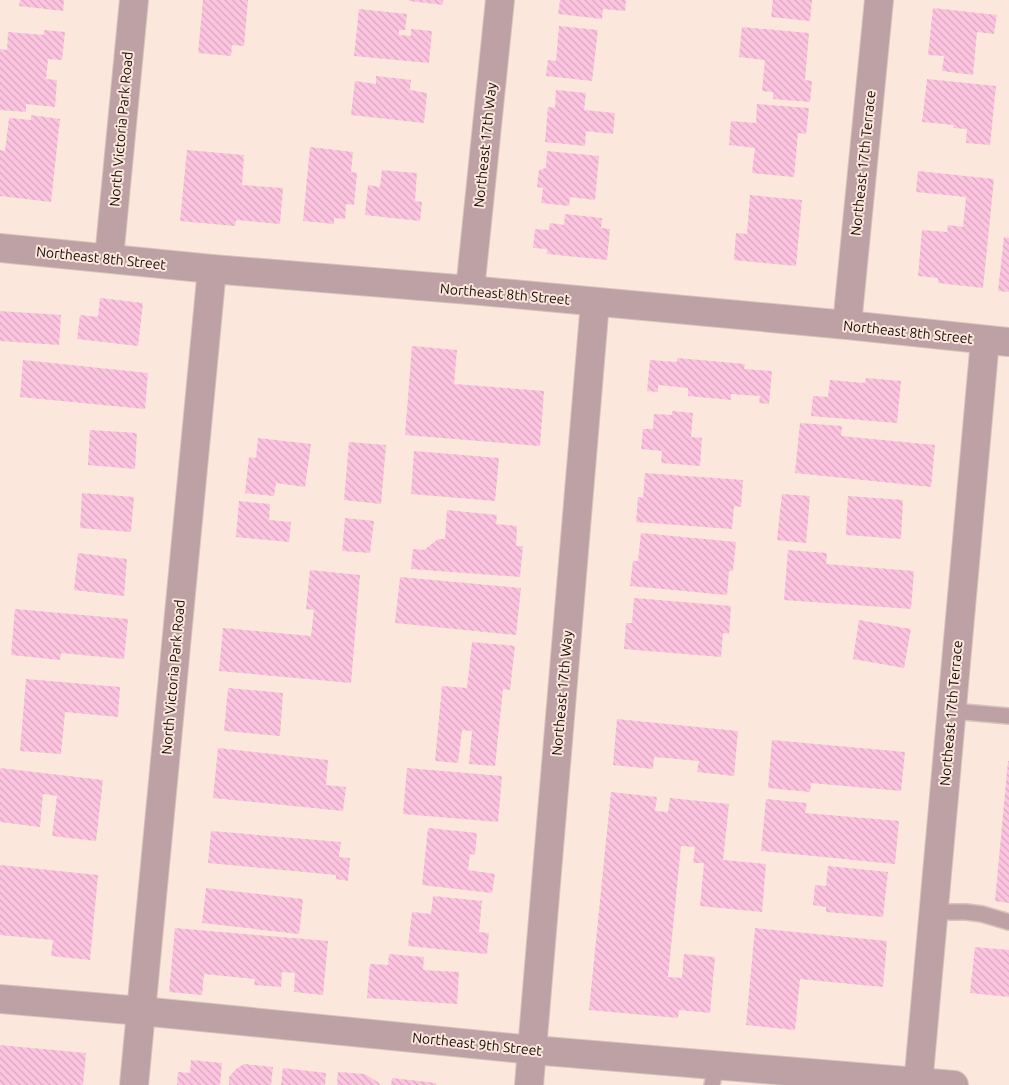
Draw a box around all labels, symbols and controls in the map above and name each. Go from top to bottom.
street label: North Victoria Park Road [106,51,136,207]
street label: Northeast 17th Way [470,81,500,208]
street label: Northeast 17th Terrace [847,90,879,236]
street label: Northeast 8th Street [35,243,167,273]
street label: Northeast 8th Street [439,280,571,308]
street label: Northeast 8th Street [842,317,974,347]
street label: North Victoria Park Road [158,599,188,755]
street label: Northeast 17th Way [549,629,575,756]
street label: Northeast 17th Terrace [937,640,965,786]
street label: Northeast 9th Street [411,1029,543,1059]

